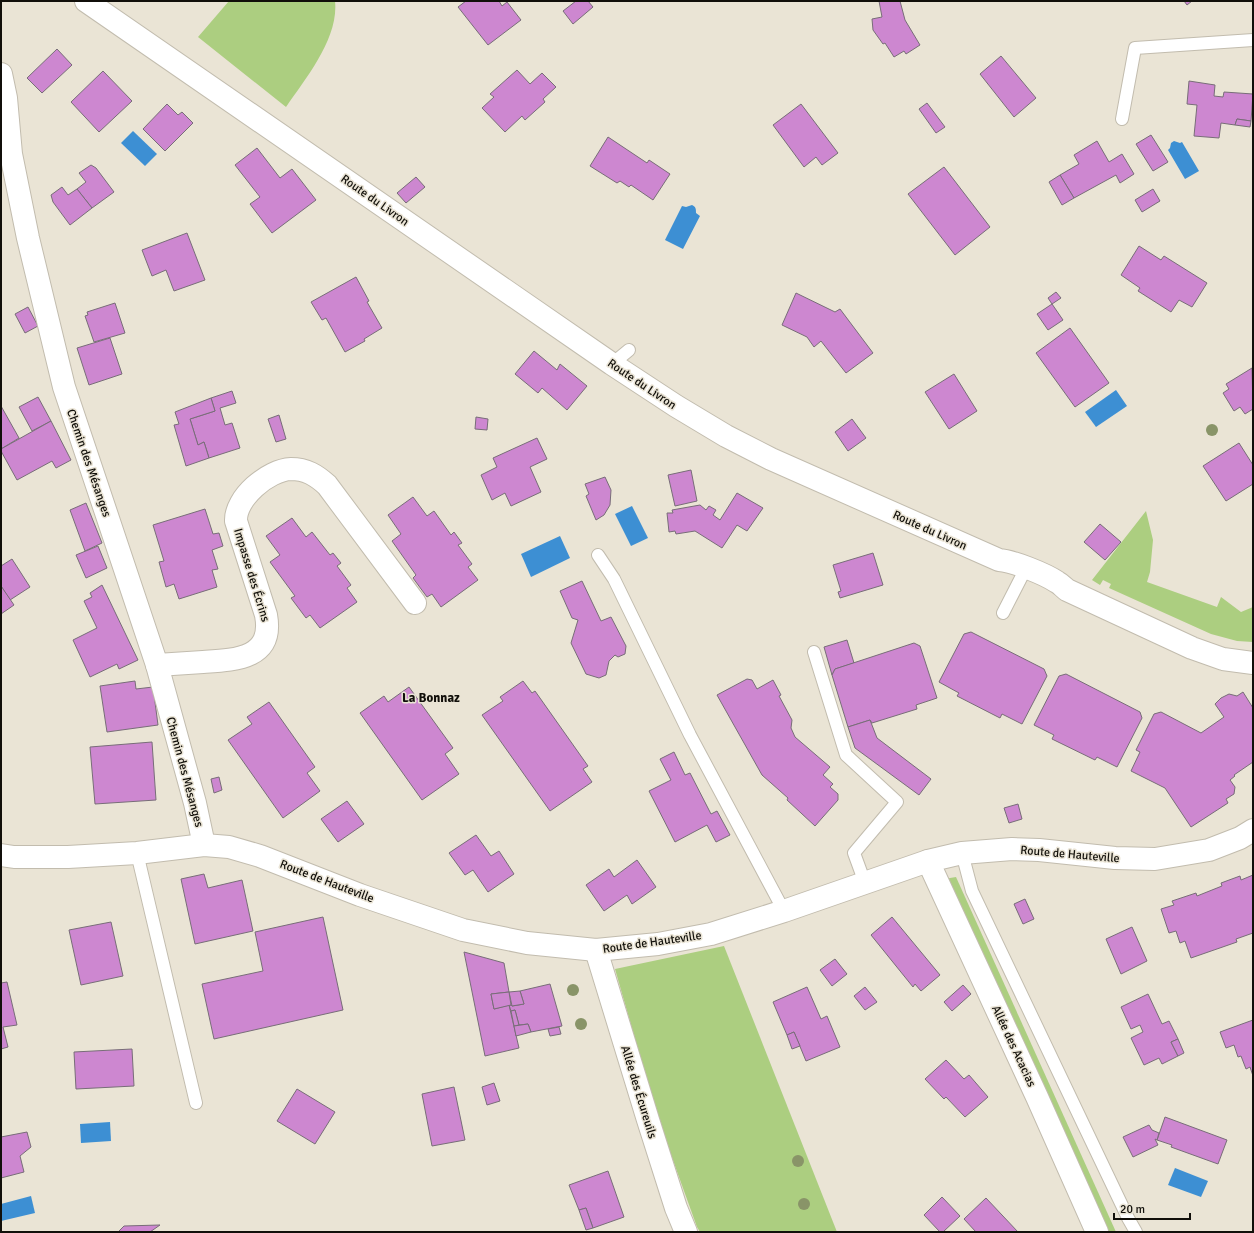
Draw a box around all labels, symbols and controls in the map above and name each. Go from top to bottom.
street label: Route du Livron [338,171,412,229]
street label: Route du Livron [604,356,679,413]
street label: Chemin des Mésanges [63,407,114,519]
street label: Route du Livron [890,507,969,554]
street label: Impasse des Écrins [230,527,273,624]
district label: La Bonnaz [402,690,460,706]
street label: Chemin des Mésanges [163,716,206,829]
street label: Route de Hauteville [1020,843,1120,866]
street label: Route de Hauteville [278,857,376,906]
street label: Route de Hauteville [602,928,702,957]
street label: Allée des Acacias [988,1003,1039,1089]
street label: Allée des Écureuils [617,1044,660,1141]
scale bar [1114,1195,1190,1221]
text: 20 m [1120,1202,1145,1217]

